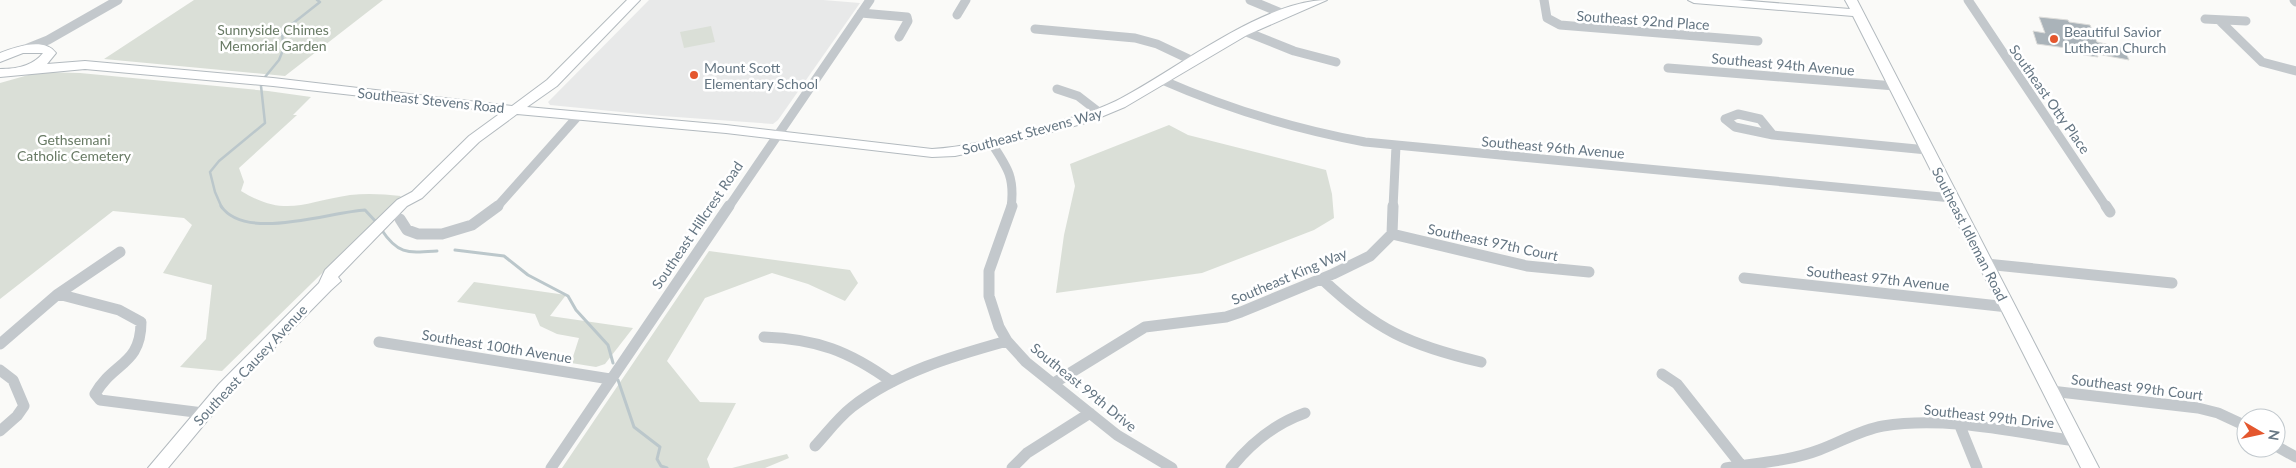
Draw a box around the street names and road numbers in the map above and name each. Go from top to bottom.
street label: Southeast 92nd Place [1576,7,1710,33]
street label: Southeast Otty Place [2006,41,2094,157]
street label: Southeast 94th Avenue [1711,49,1855,79]
street label: Southeast Stevens Road [357,84,505,116]
street label: Southeast Stevens Way [960,104,1105,158]
street label: Southeast 96th Avenue [1481,132,1625,162]
street label: Southeast Hillcrest Road [648,158,746,292]
street label: Southeast Idleman Road [1929,164,2011,304]
street label: Southeast 97th Court [1426,220,1560,264]
street label: Southeast King Way [1229,244,1350,308]
street label: Southeast 97th Avenue [1806,262,1950,294]
street label: Southeast Causey Avenue [190,301,310,429]
street label: Southeast 100th Avenue [421,326,573,366]
street label: Southeast 99th Drive [1028,339,1140,435]
street label: Southeast 99th Court [2070,370,2204,404]
street label: Southeast 99th Drive [1923,401,2055,431]

